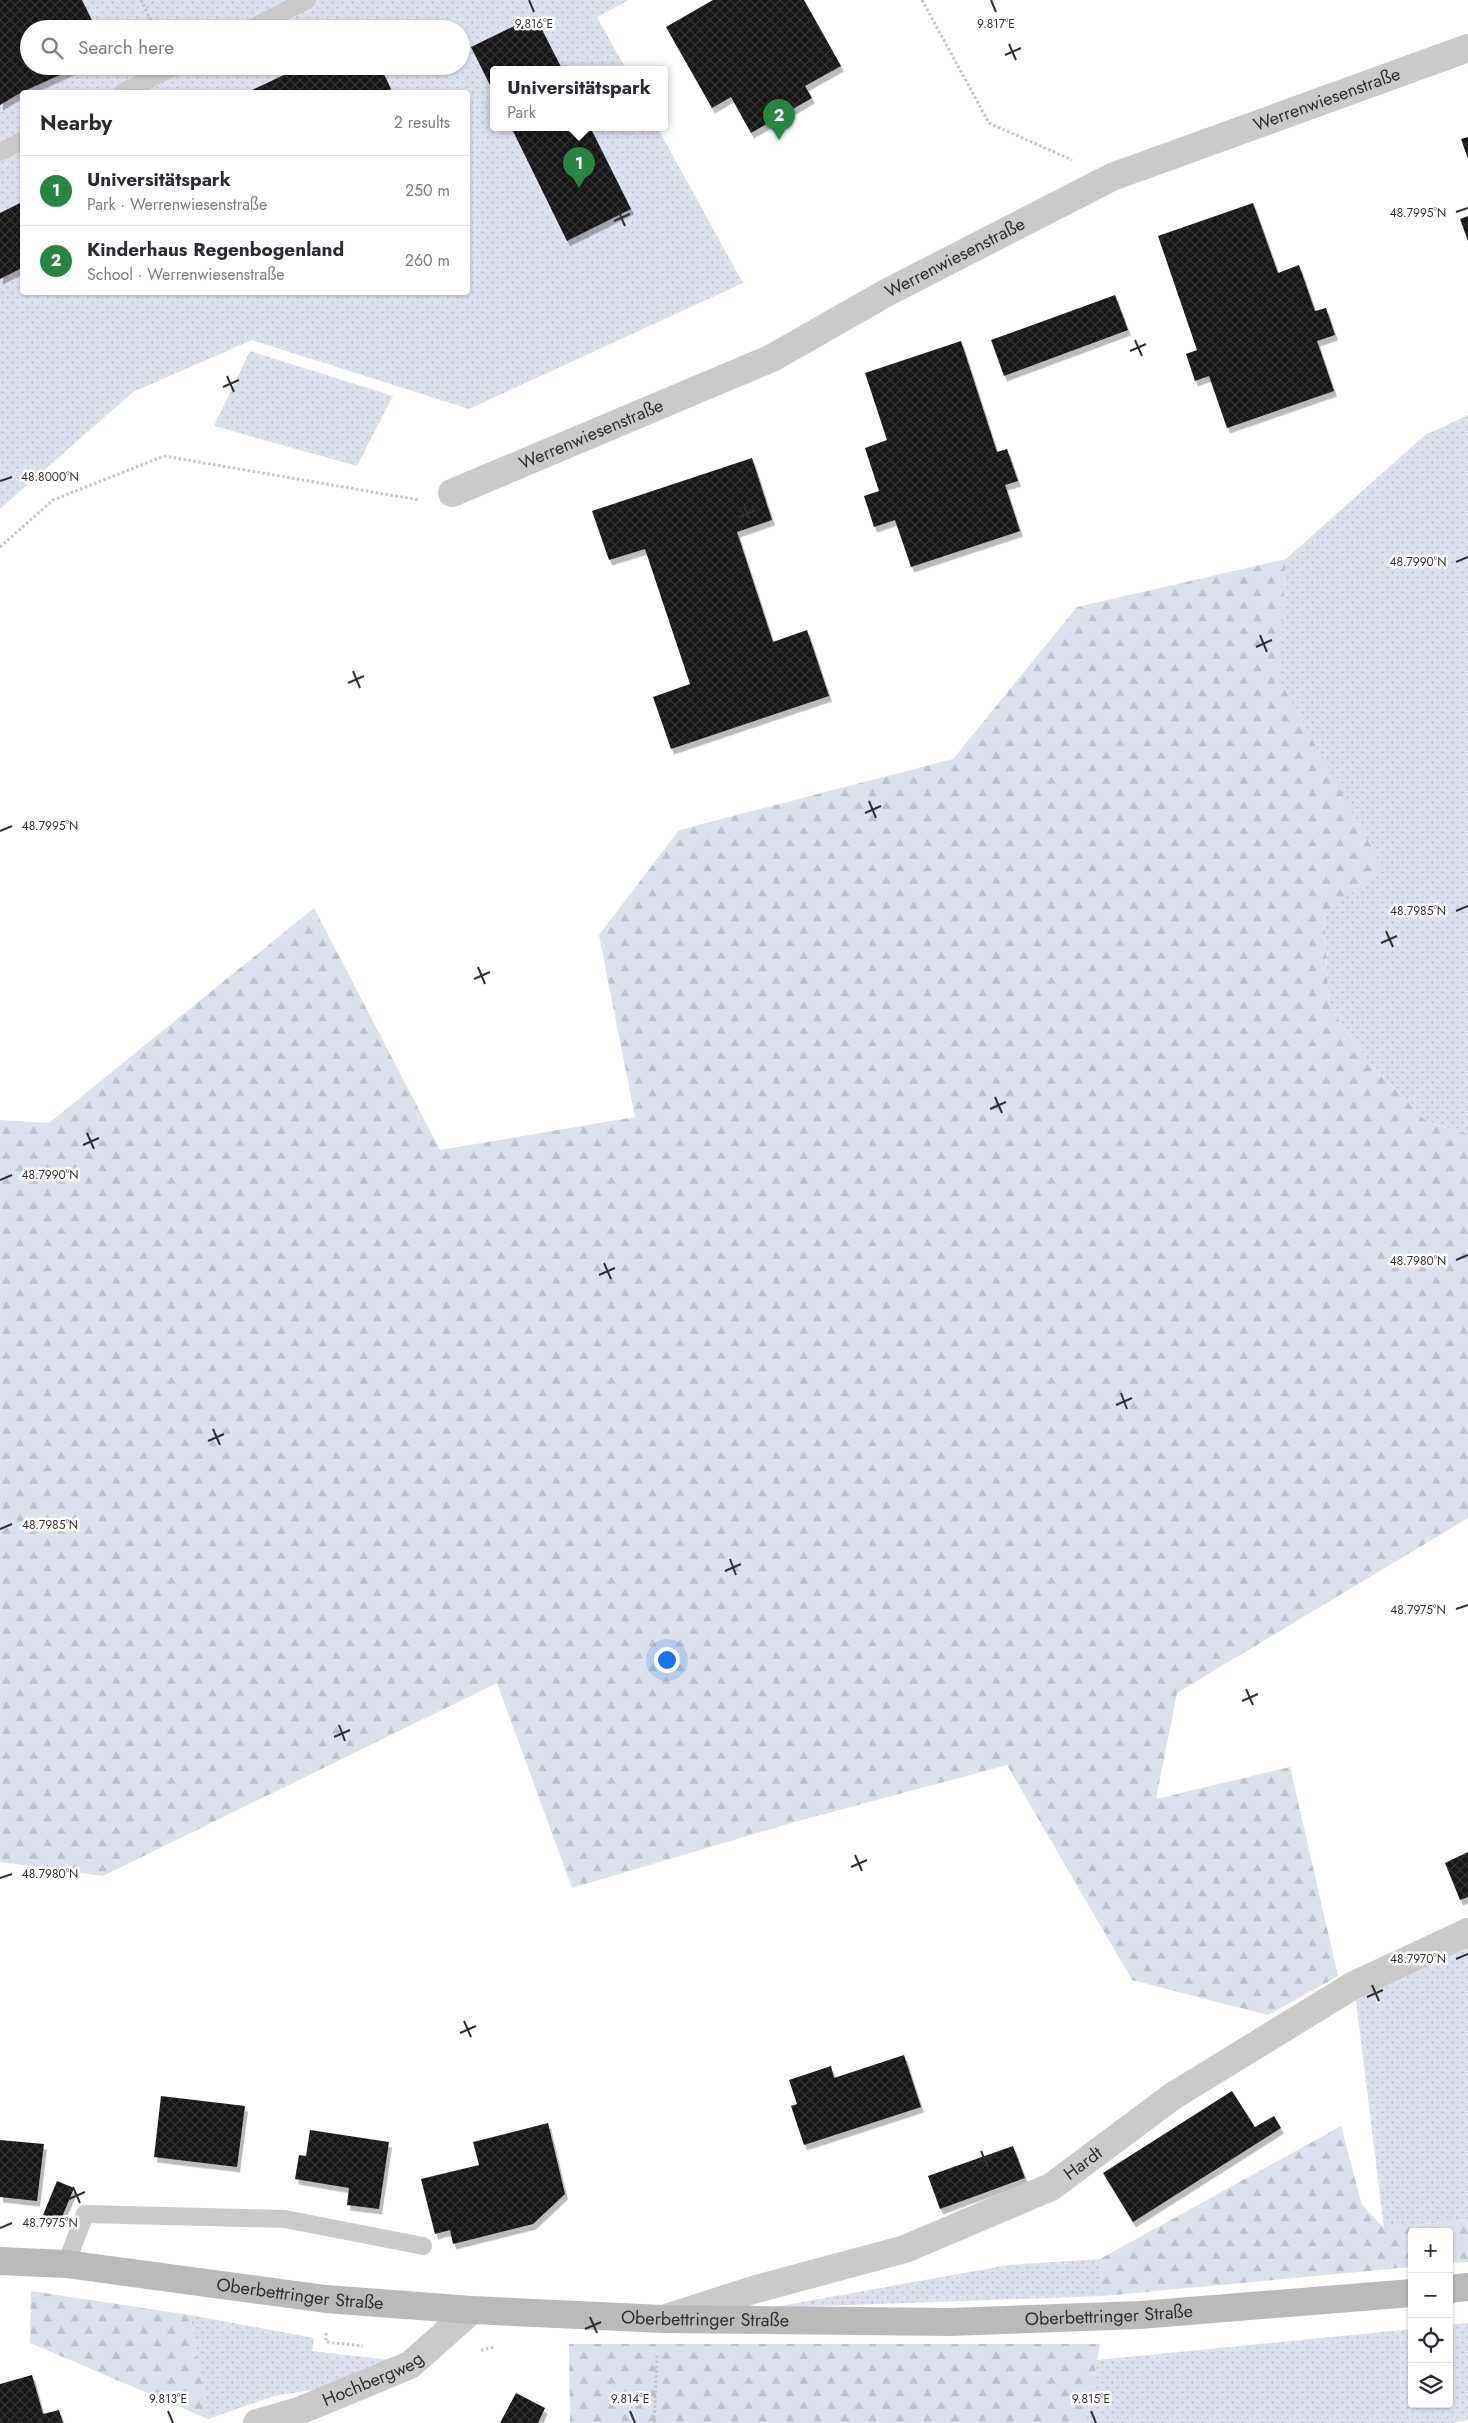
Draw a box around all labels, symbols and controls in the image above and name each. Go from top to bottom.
text: 9.816°E [515,15,553,33]
text: 9.817°E [977,15,1015,33]
search box [20,20,470,75]
icon: search [38,34,66,62]
text: Search here [78,34,174,61]
street label: Werrenwiesenstraße [1250,61,1404,138]
popup [490,66,668,131]
text: Universitätspark [507,74,651,101]
pin: 2 [763,99,795,140]
text: Park [507,101,536,124]
text: Nearby [40,108,112,138]
text: 2 results [394,111,450,134]
pin: 1 [563,147,595,188]
text: Universitätspark [87,166,231,193]
text: 1 [52,179,60,202]
text: 250 m [405,179,450,202]
text: Park · Werrenwiesenstraße [87,193,267,216]
text: 48.7995°N [1390,204,1446,222]
street label: Werrenwiesenstraße [880,211,1030,304]
text: Kinderhaus Regenbogenland [87,236,344,263]
text: 2 [51,249,61,272]
text: 260 m [405,249,450,272]
text: School · Werrenwiesenstraße [87,263,285,286]
street label: Werrenwiesenstraße [515,392,667,476]
text: 48.8000°N [21,468,79,486]
text: 48.7990°N [1390,553,1446,571]
text: 48.7995°N [22,817,78,835]
text: 48.7985°N [1390,902,1446,920]
text: 48.7990°N [22,1166,78,1184]
text: 48.7980°N [1390,1252,1446,1270]
text: 48.7985°N [22,1516,78,1534]
text: 48.7975°N [1390,1601,1446,1619]
your location [654,1647,680,1673]
text: 48.7980°N [22,1865,78,1883]
text: 48.7970°N [1390,1950,1446,1968]
street label: Hardt [1058,2140,1108,2186]
text: 48.7975°N [22,2214,78,2232]
map controls [1408,2228,1453,2408]
button: + [1408,2228,1453,2273]
street label: Oberbettringer Straße [215,2271,384,2316]
button: − [1408,2273,1453,2318]
street label: Oberbettringer Straße [1024,2298,1194,2332]
street label: Oberbettringer Straße [620,2304,789,2333]
button: locate [1408,2318,1453,2363]
street label: Hochbergweg [318,2346,429,2413]
button: layers [1408,2363,1453,2408]
text: 9.813°E [149,2390,187,2408]
text: 9.814°E [611,2390,649,2408]
text: 9.815°E [1072,2390,1110,2408]

